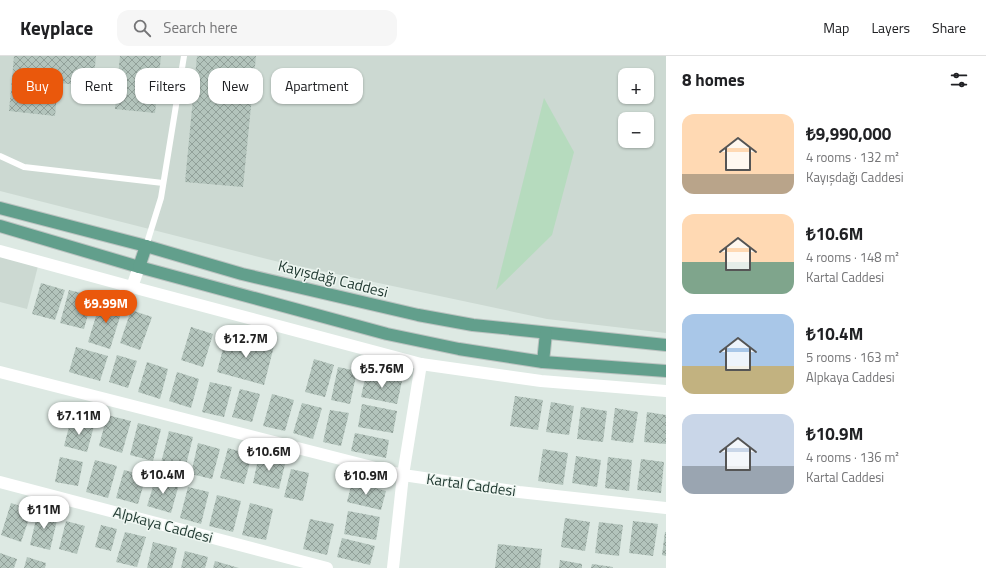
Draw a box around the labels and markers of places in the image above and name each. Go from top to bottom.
pin: ₺9.99M [73,290,139,324]
pin: ₺12.7M [213,325,279,359]
pin: ₺5.76M [349,355,415,389]
pin: ₺7.11M [46,402,112,436]
pin: ₺10.6M [236,438,302,472]
pin: ₺10.4M [130,461,196,495]
pin: ₺10.9M [333,462,399,496]
pin: ₺11M [20,496,68,530]

